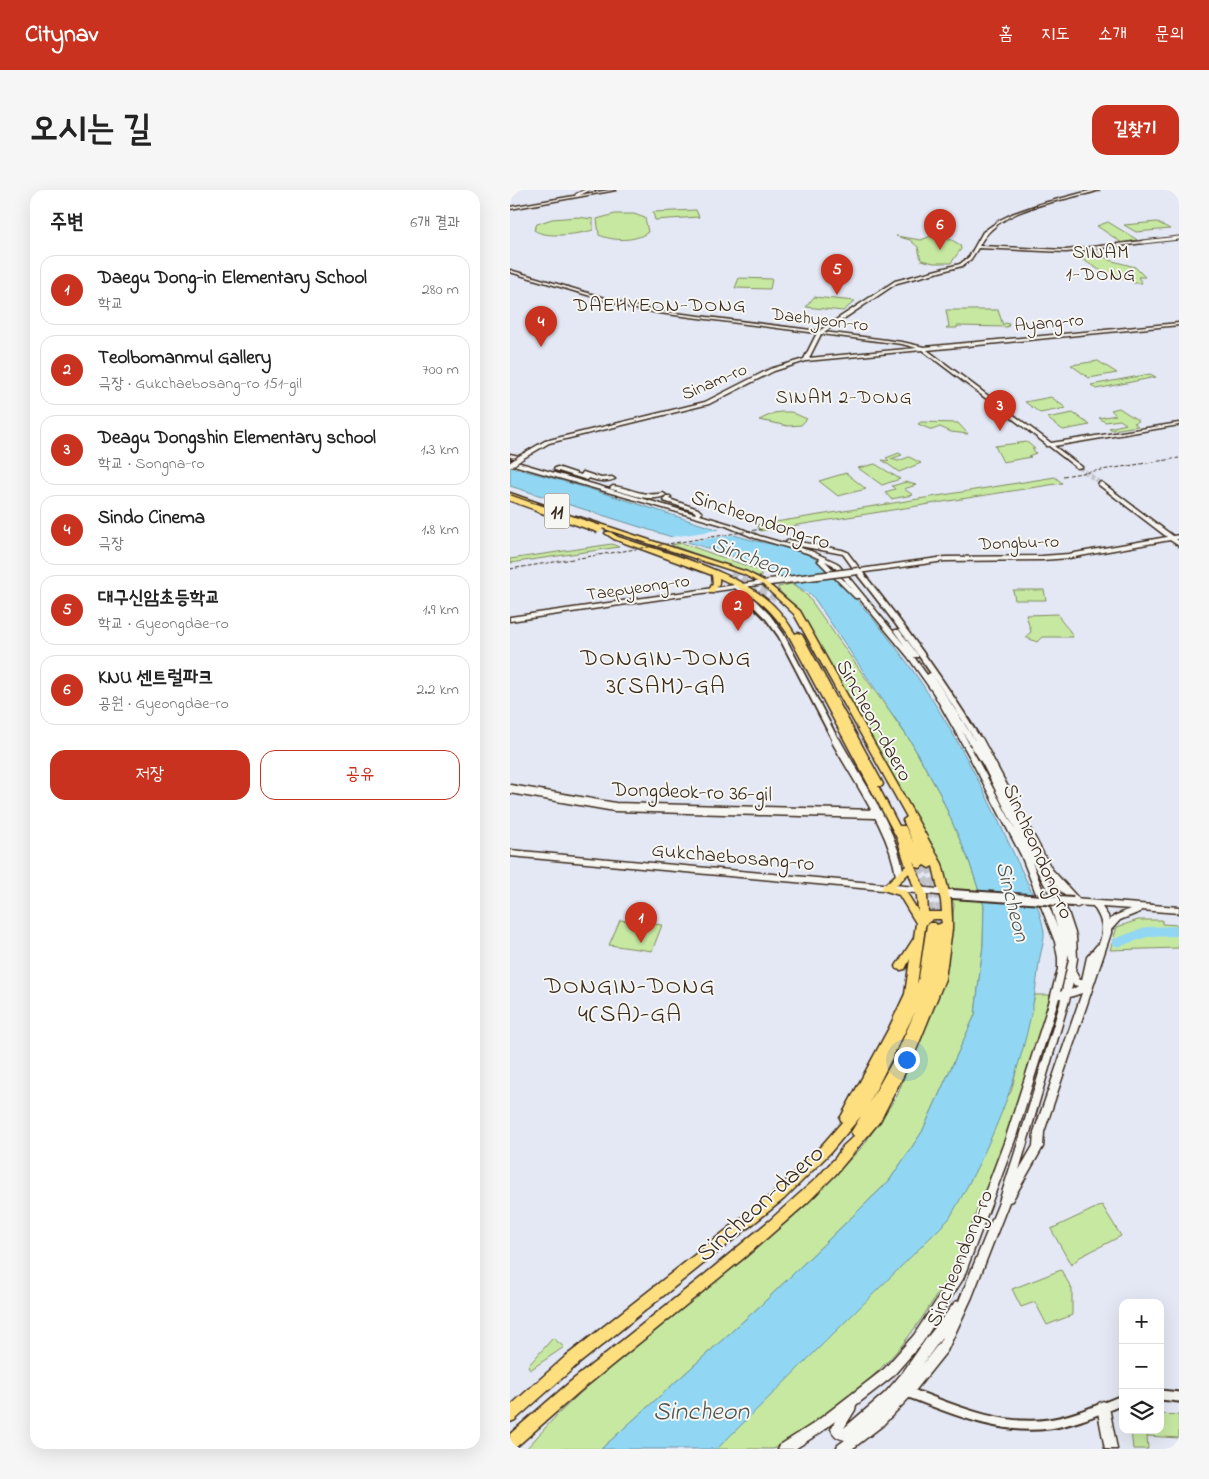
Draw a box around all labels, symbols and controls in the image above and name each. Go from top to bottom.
text: Citynav [25,18,98,53]
text: 홈 [999,22,1013,48]
text: 지도 [1041,22,1070,48]
text: 소개 [1098,22,1127,48]
text: 문의 [1155,22,1184,48]
text: 오시는 길 [30,105,151,156]
button: 길찾기 [1092,105,1179,155]
text: 주변 [50,208,84,238]
pin: 6 [924,209,956,250]
text: 6개 결과 [410,211,460,235]
district label: SINAM 1-DONG [1066,240,1136,289]
pin: 5 [821,254,853,295]
text: Daegu Dong-in Elementary School [98,265,367,292]
text: 1 [64,278,70,302]
text: 280 m [422,278,459,302]
text: 학교 [98,292,124,316]
district label: DAEHYEON-DONG [572,292,747,321]
street label: Daehyeon-ro [769,302,870,340]
pin: 4 [525,306,557,347]
street label: Ayang-ro [1013,308,1085,341]
text: Teolbomanmul Gallery [98,345,271,372]
street label: Sinam-ro [678,357,752,408]
text: 2 [63,358,71,382]
text: 700 m [422,358,459,382]
text: 극장 · Gukchaebosang-ro 151-gil [98,372,302,396]
district label: SINAM 2-DONG [775,385,913,412]
pin: 3 [984,390,1016,431]
text: Deagu Dongshin Elementary school [98,425,376,452]
text: 3 [64,438,70,462]
text: 1.3 km [421,438,459,462]
text: 학교 · Songna-ro [98,452,205,476]
street label: Sincheondong-ro [686,483,834,561]
road number: 11 [544,494,570,528]
text: Sindo Cinema [98,505,205,532]
text: 4 [64,518,70,542]
text: 1.8 km [421,518,459,542]
water label: Sincheon [706,529,795,589]
street label: Dongbu-ro [978,530,1060,559]
text: 극장 [98,532,124,556]
street label: Taepyeong-ro [585,569,692,610]
text: 대구신암초등학교 [98,585,220,612]
pin: 2 [722,590,754,631]
text: 5 [62,598,72,622]
text: 1.9 km [422,598,459,622]
text: 학교 · Gyeongdae-ro [98,612,229,636]
district label: DONGIN-DONG 3(SAM)-GA [579,642,752,705]
street label: Sincheon-daero [827,654,919,788]
text: KNU 센트럴파크 [98,665,213,692]
text: 6 [63,678,71,702]
text: 2.2 km [416,678,459,702]
text: 공원 · Gyeongdae-ro [98,692,229,716]
button: 저장 [50,750,250,800]
button: 공유 [260,750,460,800]
street label: Dongdeok-ro 36-gil [610,775,772,813]
street label: Sincheondong-ro [998,779,1080,923]
street label: Gukchaebosang-ro [650,836,816,882]
water label: Sincheon [991,858,1037,944]
pin: 1 [625,902,657,943]
district label: DONGIN-DONG 4(SA)-GA [543,970,716,1033]
your location [894,1047,920,1073]
street label: Sincheon-daero [689,1137,833,1272]
street label: Sincheondong-ro [920,1186,1004,1333]
map controls [1119,1299,1164,1434]
button: + [1119,1299,1164,1344]
button: − [1119,1344,1164,1389]
button: layers [1119,1389,1164,1434]
water label: Sincheon [653,1394,750,1432]

